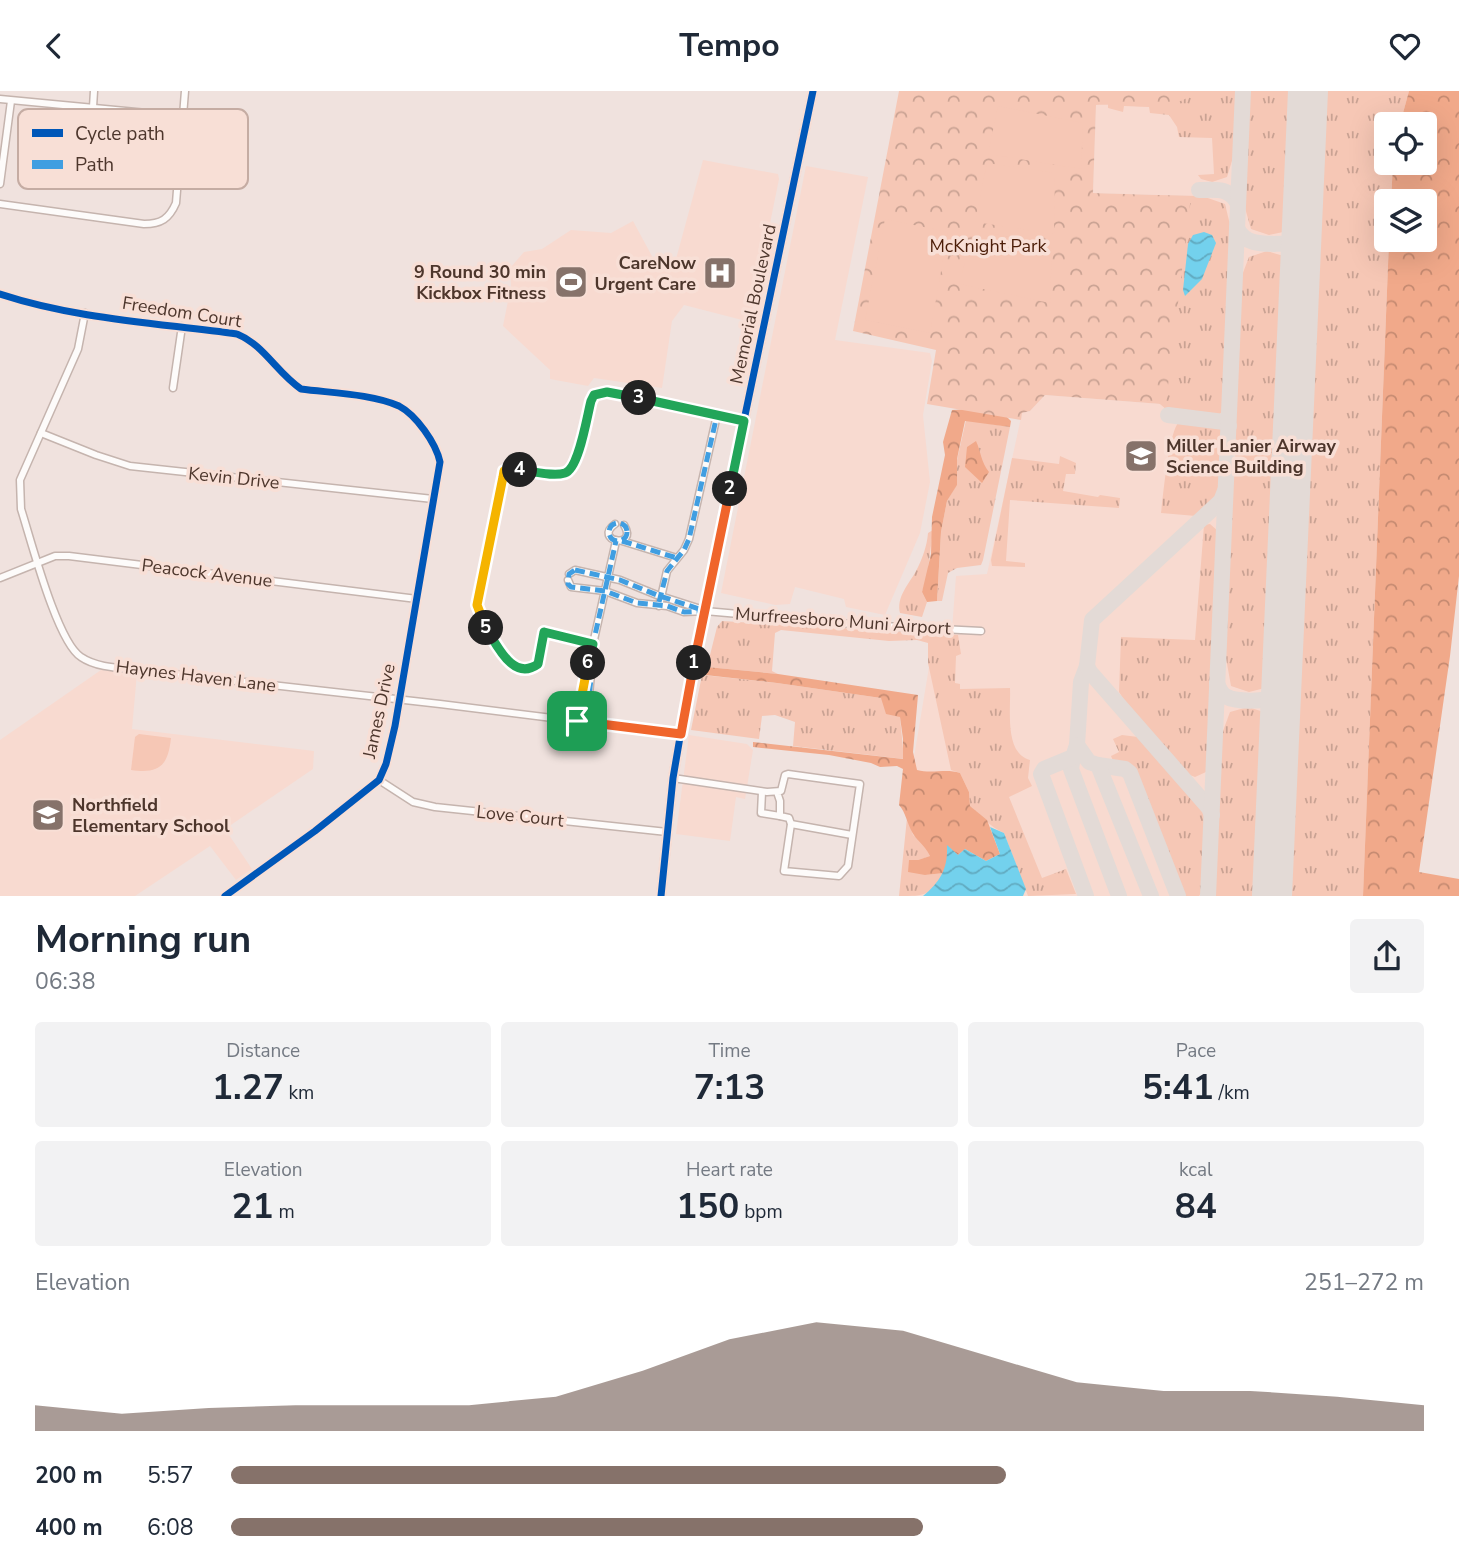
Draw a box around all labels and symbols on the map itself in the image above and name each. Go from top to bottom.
legend [18,109,248,189]
text: Cycle path [75,121,165,147]
text: Path [75,152,114,178]
street label: Memorial Boulevard [724,222,782,386]
park label: McKnight Park [929,234,1048,258]
place label: CareNow Urgent Care [594,251,697,296]
hospital icon: CareNow Urgent Care [701,254,739,292]
place label: 9 Round 30 min Kickbox Fitness [414,260,546,305]
sports icon: 9 Round 30 min Kickbox Fitness [552,263,590,301]
street label: Freedom Court [121,291,244,333]
pin: 3 [622,381,656,415]
place label: Miller Lanier Airway Science Building [1166,434,1337,479]
school or university icon: Miller Lanier Airway Science Building [1122,437,1160,475]
pin: 4 [503,453,538,487]
street label: Kevin Drive [187,461,281,495]
pin: 2 [712,471,748,507]
street label: Peacock Avenue [140,553,274,593]
street label: Murfreesboro Muni Airport [734,601,952,641]
pin: 5 [468,611,504,645]
pin: 6 [570,645,606,681]
pin: 1 [676,645,712,681]
street label: Haynes Haven Lane [114,654,278,698]
street label: James Drive [357,661,401,762]
pin [547,691,607,751]
place label: Northfield Elementary School [72,793,230,838]
school or university icon: Northfield Elementary School [29,796,67,834]
street label: Love Court [475,799,566,833]

